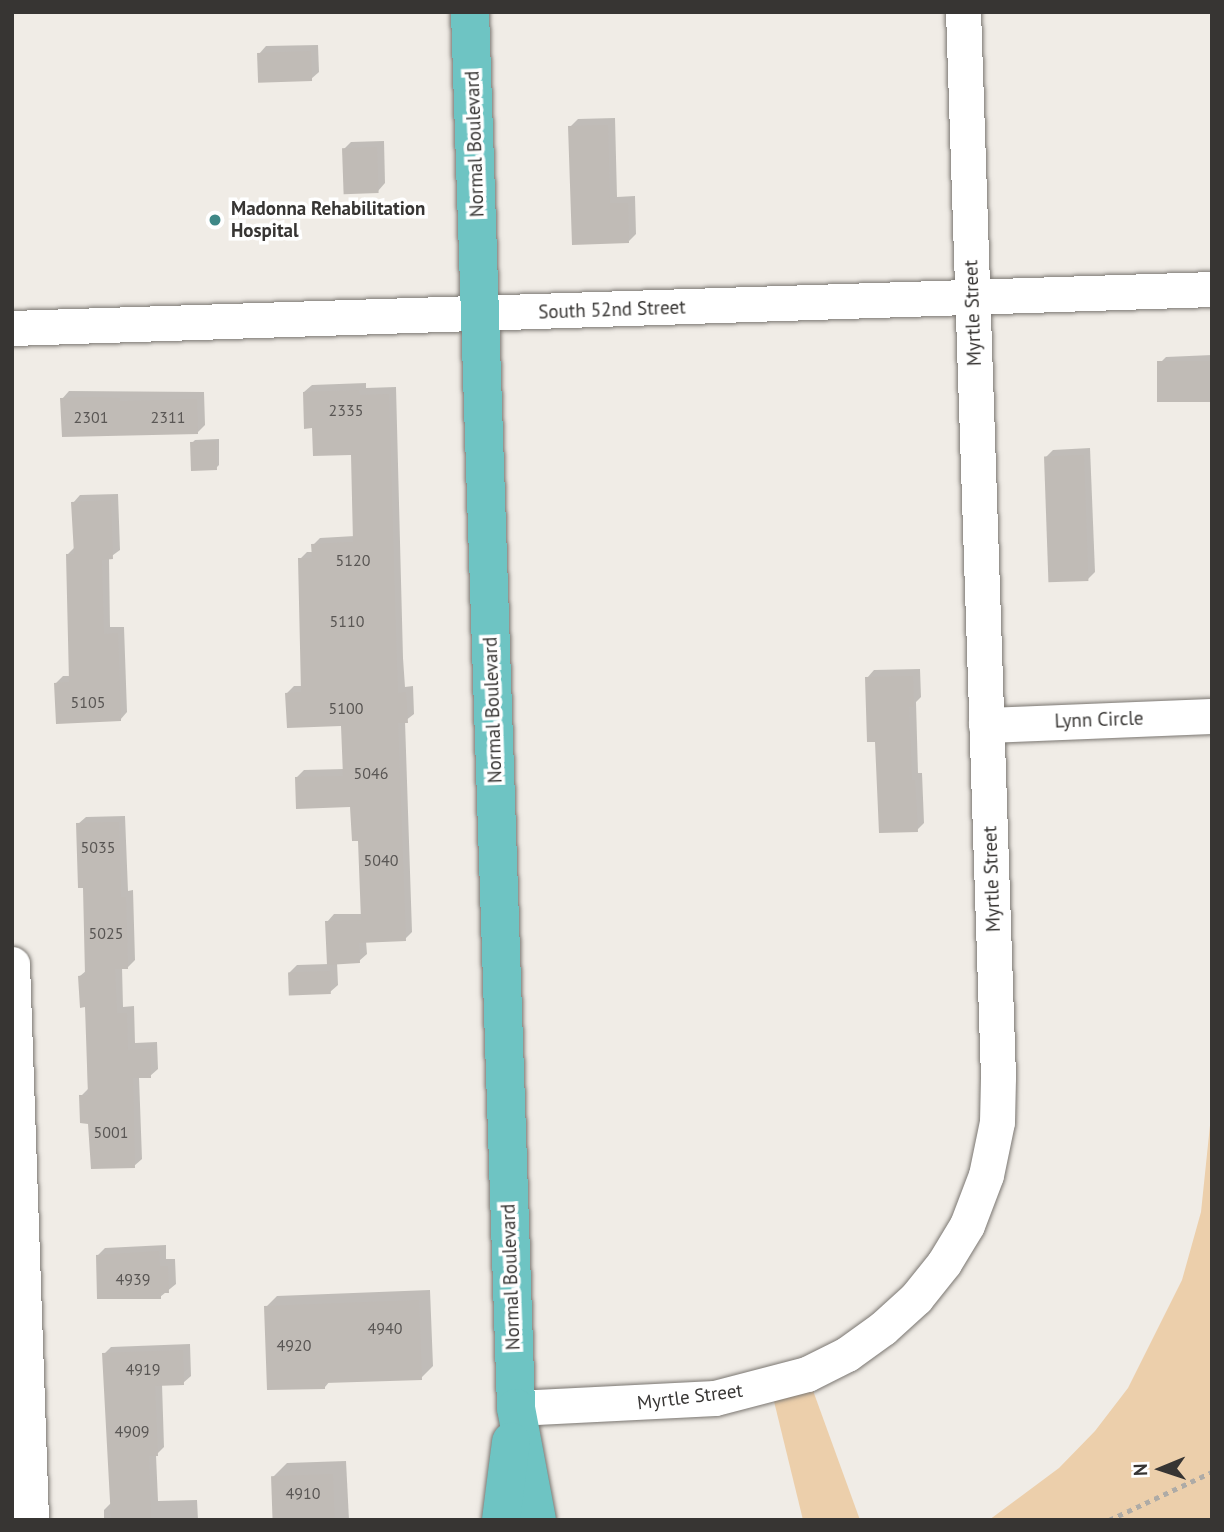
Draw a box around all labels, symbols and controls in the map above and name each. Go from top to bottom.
street label: Normal Boulevard [461,70,489,218]
place label: Madonna Rehabilitation Hospital [231,198,425,242]
marker: Madonna Rehabilitation Hospital [205,210,225,230]
street label: Myrtle Street [960,260,986,366]
street label: South 52nd Street [538,296,686,324]
house number: 2335 [329,400,363,420]
house number: 2301 [74,407,108,427]
house number: 2311 [151,407,185,427]
house number: 5120 [336,550,370,570]
house number: 5110 [330,611,364,631]
street label: Normal Boulevard [479,636,507,784]
house number: 5105 [71,692,105,712]
house number: 5100 [329,698,363,718]
street label: Lynn Circle [1054,707,1144,733]
house number: 5046 [354,763,388,783]
street label: Myrtle Street [979,826,1005,932]
house number: 5035 [81,837,115,857]
house number: 5040 [364,850,398,870]
house number: 5025 [89,923,123,943]
house number: 5001 [94,1122,128,1142]
street label: Normal Boulevard [497,1203,525,1351]
house number: 4939 [116,1269,150,1289]
house number: 4940 [368,1318,402,1338]
house number: 4920 [277,1335,311,1355]
house number: 4919 [126,1359,160,1379]
street label: Myrtle Street [636,1379,744,1415]
house number: 4909 [115,1421,149,1441]
north arrow [1126,1434,1196,1504]
text: N [1128,1463,1152,1476]
house number: 4910 [286,1483,320,1503]

